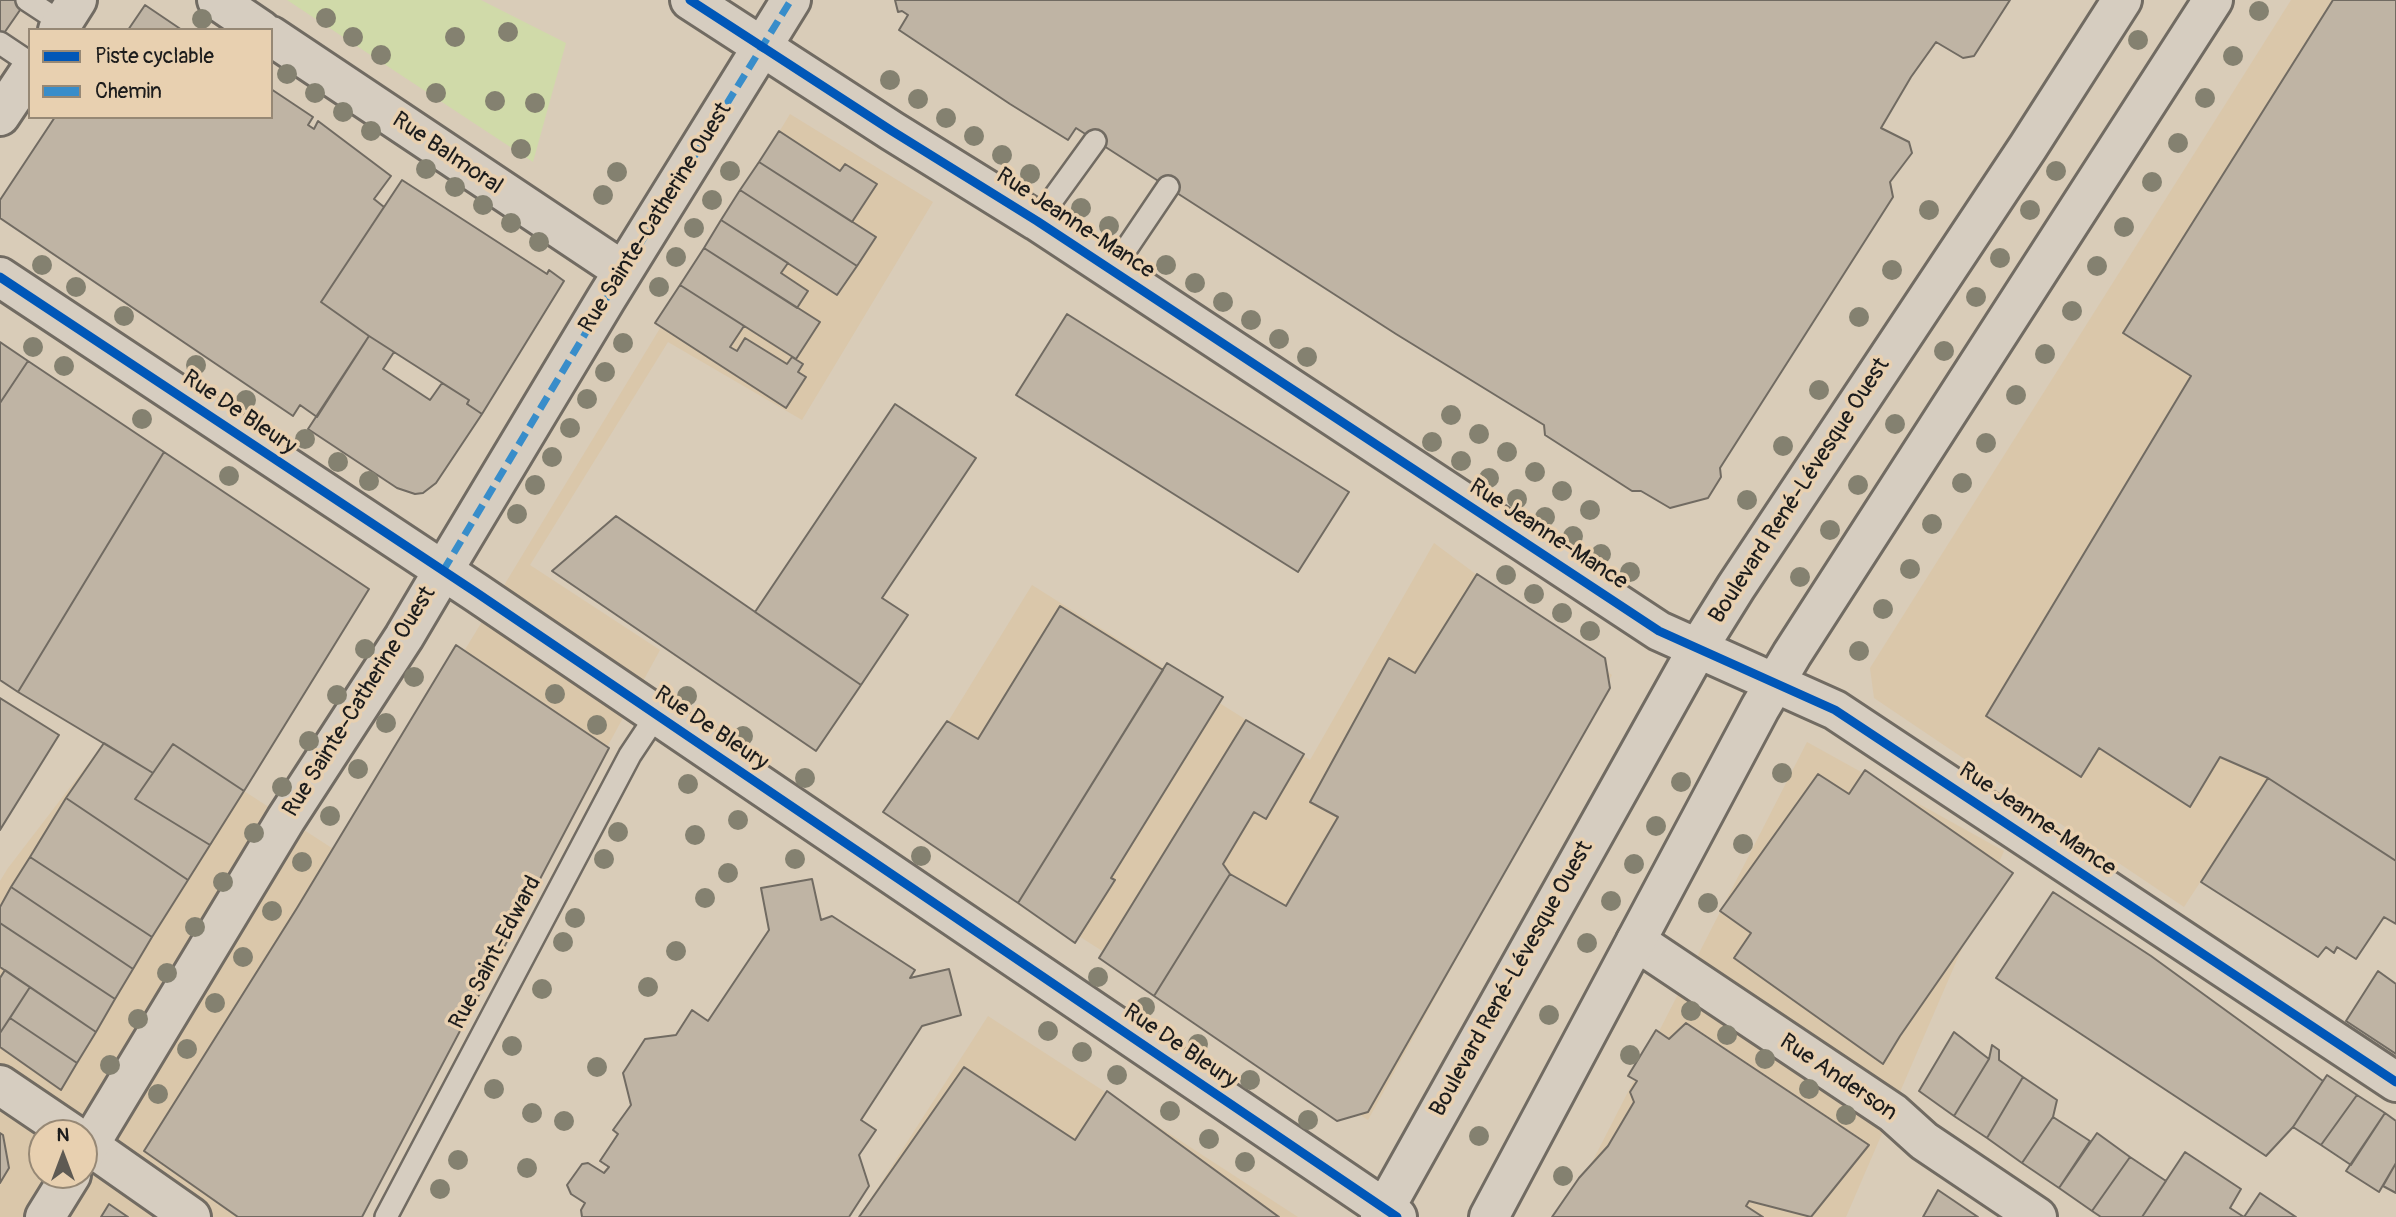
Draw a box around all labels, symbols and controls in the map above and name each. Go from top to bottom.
legend [28,28,273,119]
text: Piste cyclable [95,43,214,70]
text: Chemin [95,78,162,105]
street label: Rue Sainte-Catherine Ouest [574,98,738,338]
street label: Rue Balmoral [386,107,508,201]
street label: Rue Jeanne-Mance [991,162,1159,286]
street label: Boulevard René-Lévesque Ouest [1704,353,1896,629]
street label: Rue De Bleury [177,365,301,461]
street label: Rue Jeanne-Mance [1464,473,1632,597]
street label: Rue Sainte-Catherine Ouest [278,582,442,822]
street label: Rue De Bleury [649,681,773,777]
street label: Rue Jeanne-Mance [1953,757,2121,883]
street label: Boulevard René-Lévesque Ouest [1425,836,1599,1122]
street label: Rue Saint-Edward [444,872,548,1034]
street label: Rue De Bleury [1118,999,1242,1095]
street label: Rue Anderson [1774,1029,1902,1127]
north arrow [28,1119,98,1189]
text: N [57,1123,69,1147]

